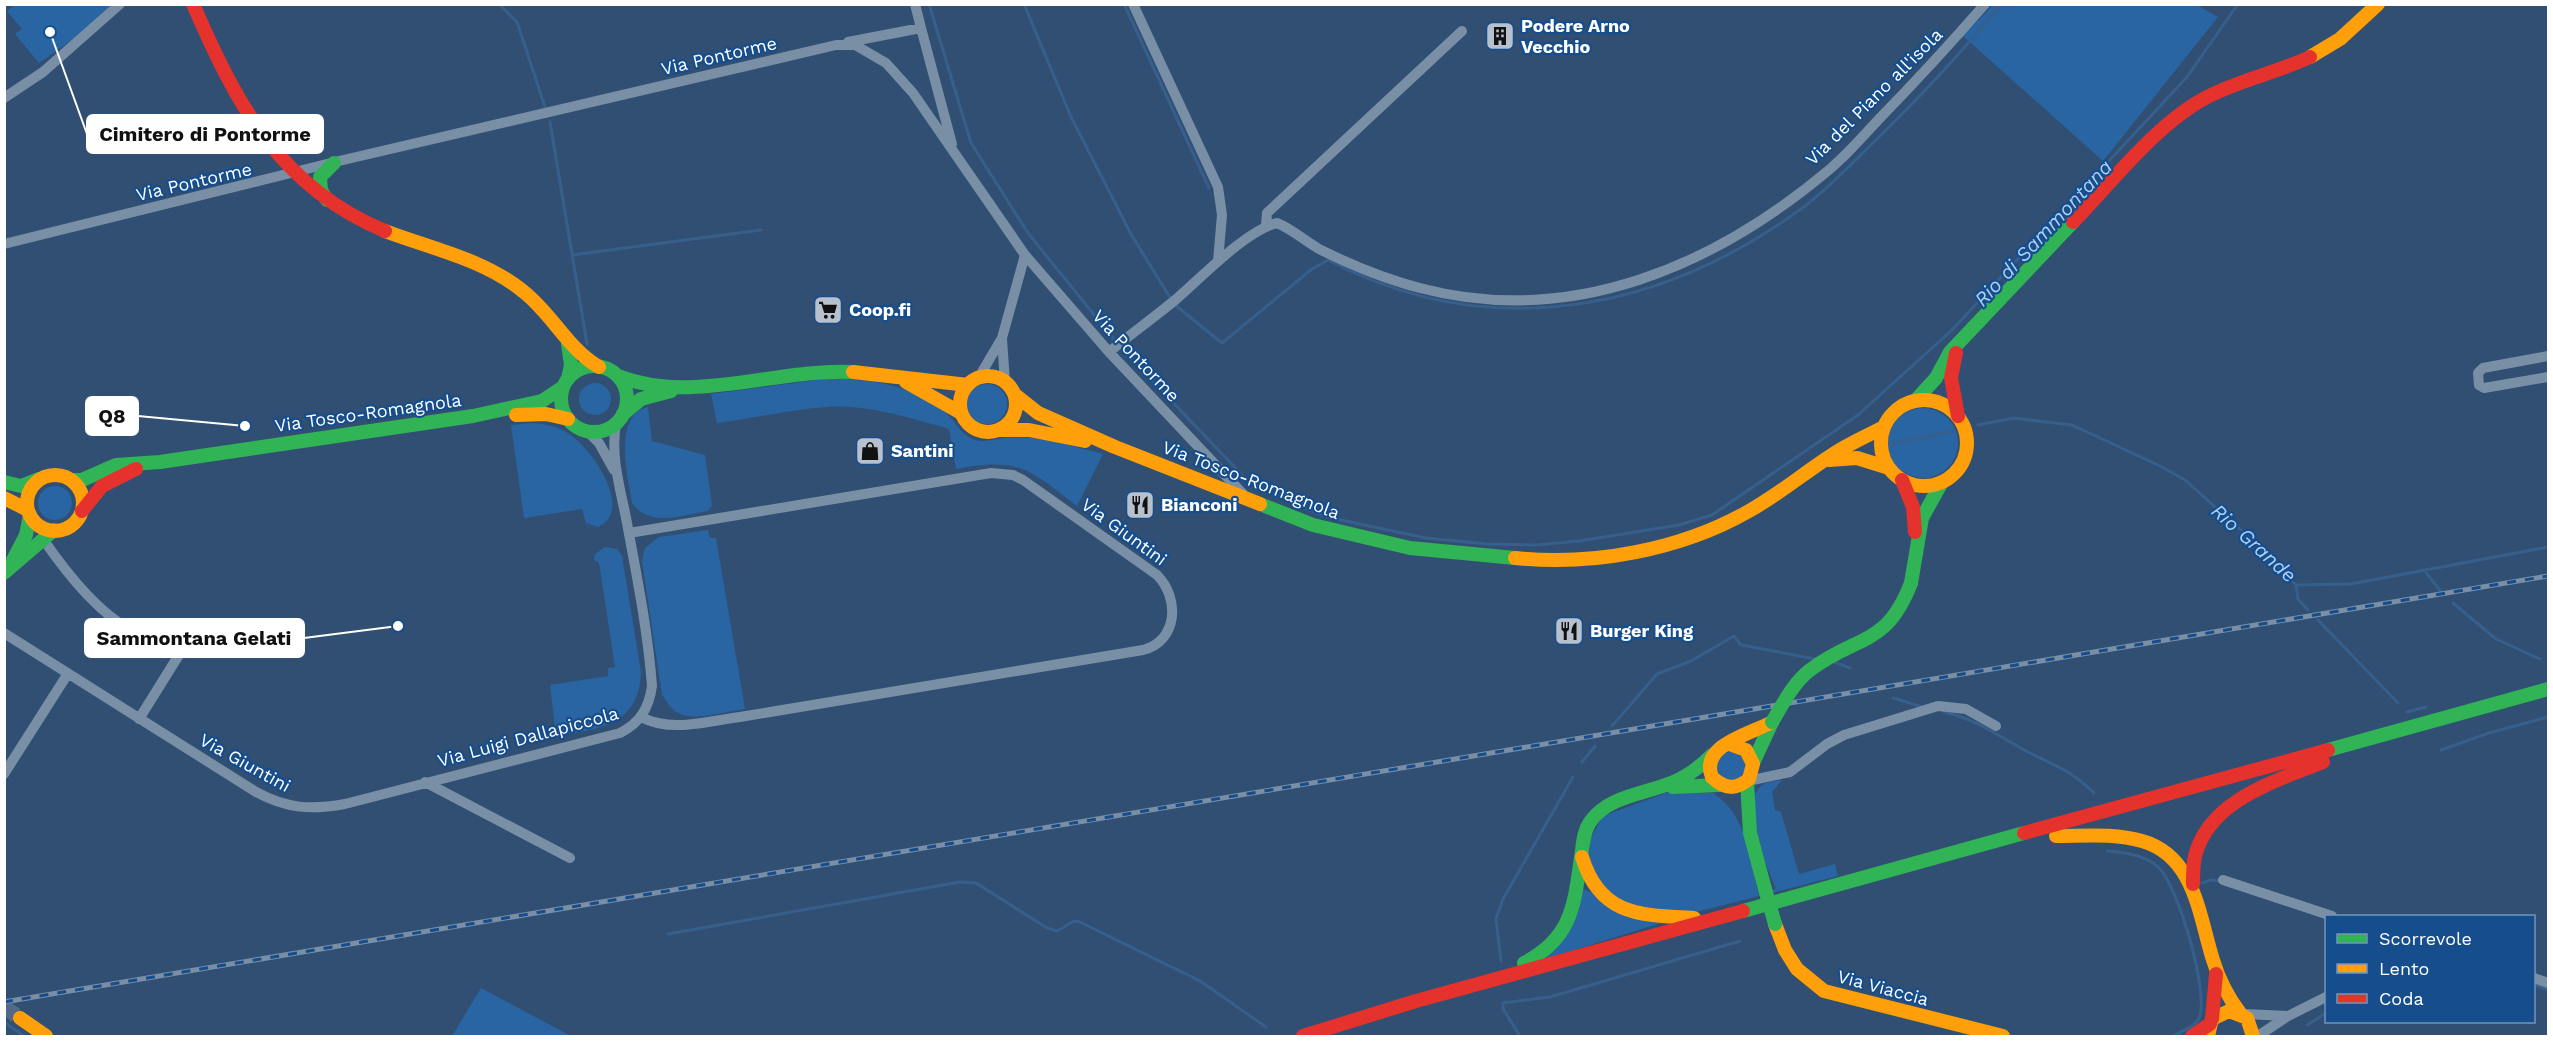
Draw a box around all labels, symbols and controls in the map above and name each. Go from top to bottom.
place label: Podere Arno Vecchio [1521,15,1630,57]
building icon: Podere Arno Vecchio [1484,20,1516,52]
street label: Via del Piano all'isola [1801,24,1946,169]
street label: Via Pontorme [659,32,779,79]
callout: Cimitero di Pontorme [87,115,323,153]
text: Cimitero di Pontorme [99,122,311,146]
water label: Rio di Sammontana [1969,155,2117,311]
street label: Via Pontorme [134,158,254,205]
supermarket icon: Coop.fi [812,294,844,326]
place label: Coop.fi [849,299,911,320]
street label: Via Pontorme [1088,305,1184,406]
street label: Via Tosco-Romagnola [273,389,463,436]
callout: Q8 [86,397,138,435]
text: Q8 [98,404,126,428]
shop icon: Santini [854,435,886,467]
street label: Via Tosco-Romagnola [1160,436,1343,523]
place label: Santini [891,440,954,461]
restaurant icon: Bianconi [1124,489,1156,521]
street label: Via Giuntini [1077,494,1171,570]
place label: Bianconi [1161,494,1238,515]
water label: Rio Grande [2207,499,2301,587]
restaurant icon: Burger King [1553,615,1585,647]
callout: Sammontana Gelati [85,619,304,657]
place label: Burger King [1590,620,1694,641]
text: Sammontana Gelati [97,626,291,650]
street label: Via Luigi Dallapiccola [435,702,621,771]
street label: Via Giuntini [196,729,294,796]
legend [2325,915,2535,1023]
text: Scorrevole [2379,928,2472,949]
text: Lento [2379,958,2429,979]
street label: Via Viaccia [1835,965,1931,1010]
text: Coda [2379,988,2424,1009]

